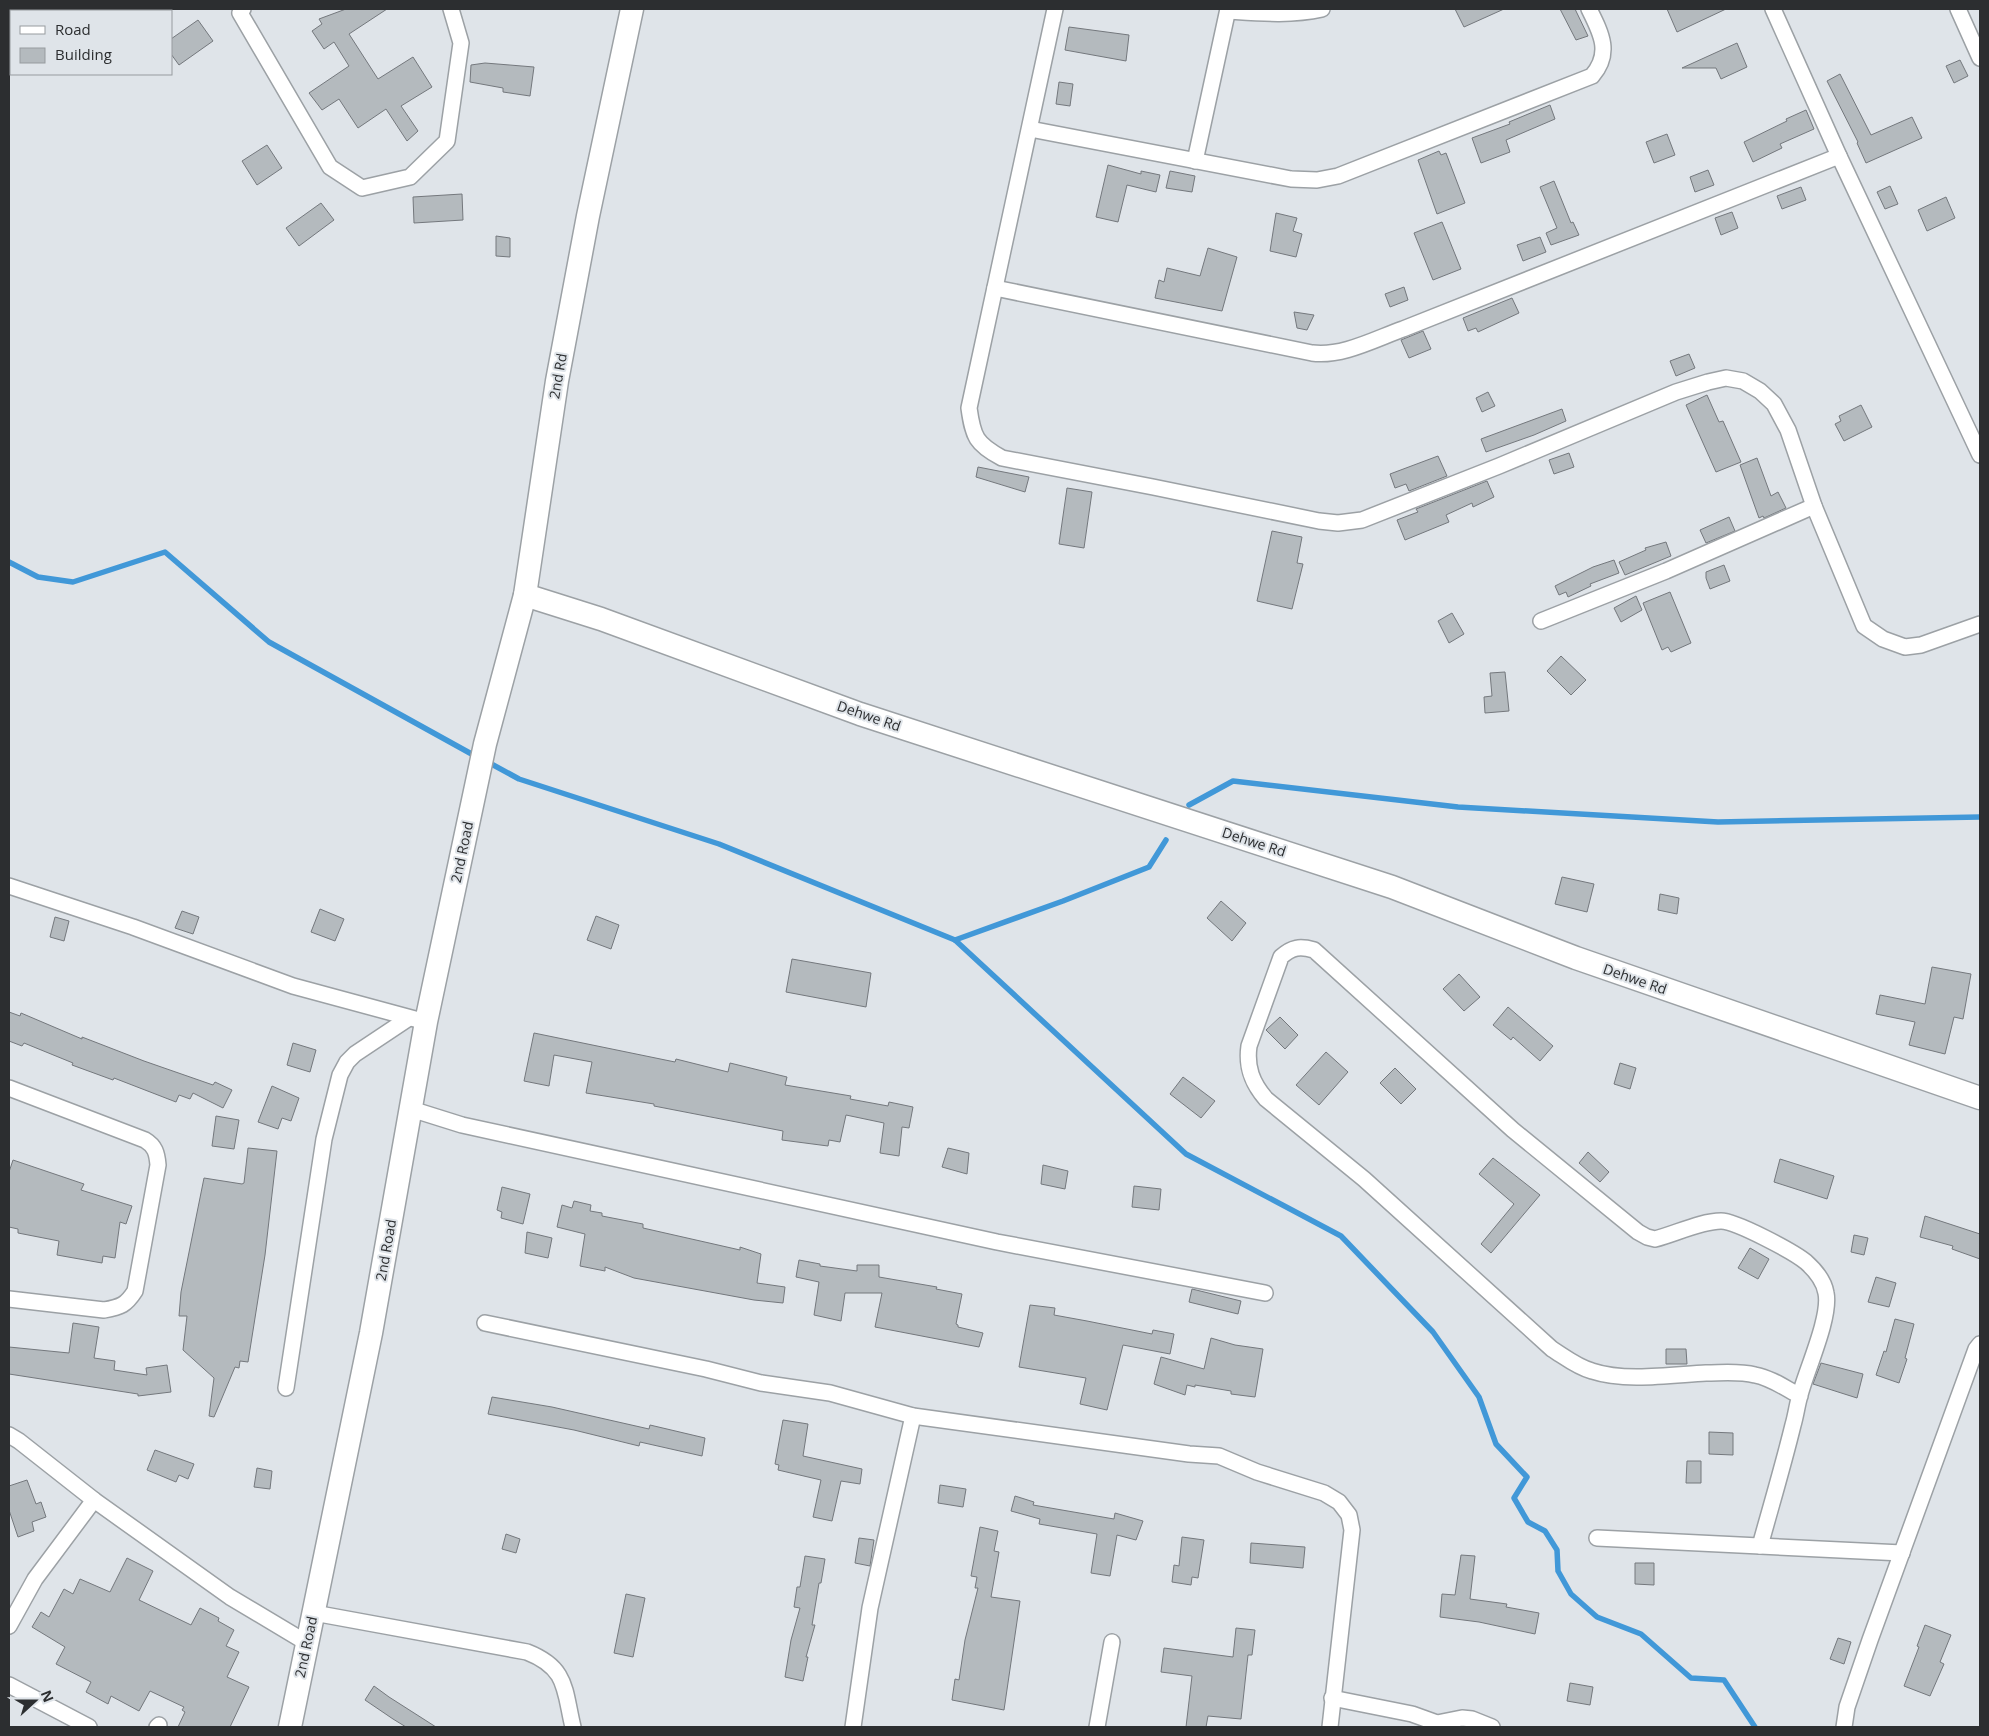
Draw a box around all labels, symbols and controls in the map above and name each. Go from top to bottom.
legend [10,10,172,75]
text: Road [55,19,91,39]
text: Building [55,44,112,64]
street label: 2nd Rd [544,352,571,400]
street label: Dehwe Rd [835,696,904,735]
street label: 2nd Road [446,819,477,884]
street label: Dehwe Rd [1220,822,1289,861]
street label: Dehwe Rd [1601,959,1670,998]
street label: 2nd Road [371,1218,400,1282]
street label: 2nd Road [290,1614,321,1679]
north arrow [10,1676,60,1726]
text: N [37,1687,59,1705]

